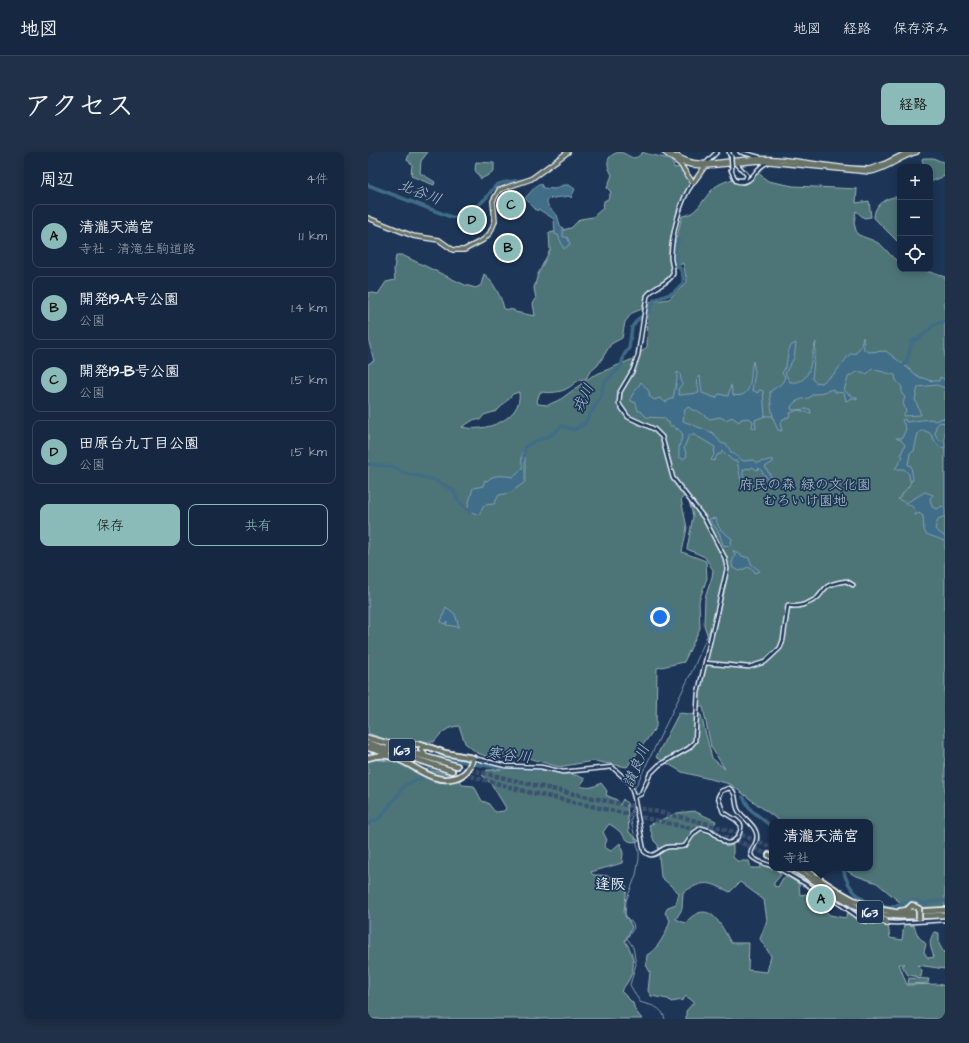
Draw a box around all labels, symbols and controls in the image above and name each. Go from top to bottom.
text: 地図 [20,16,58,43]
text: 地図 [793,19,821,39]
text: 経路 [843,19,871,39]
text: 保存済み [893,19,949,39]
button: 経路 [881,83,945,125]
text: アクセス [24,87,134,126]
map controls [897,164,933,272]
button: + [897,164,933,200]
text: 周辺 [40,168,74,192]
text: 4件 [306,170,328,188]
water label: 北谷川 [395,175,445,210]
pin: C [498,190,524,220]
button: − [897,200,933,236]
pin: D [459,205,485,235]
text: 清瀧天満宮 [79,217,154,238]
text: A [50,227,58,245]
text: 1.1 km [299,227,327,245]
pin: B [495,233,521,263]
button: locate [897,236,933,272]
text: 寺社 · 清滝生駒道路 [79,240,195,258]
text: 開発19-A号公園 [79,289,179,310]
text: B [49,299,59,317]
text: 1.4 km [291,299,327,317]
text: 公園 [79,312,105,330]
text: 開発19-B号公園 [79,361,180,382]
text: C [49,371,59,389]
text: 1.5 km [291,371,327,389]
water label: 戎川 [567,380,599,416]
text: 公園 [79,384,105,402]
text: 田原台九丁目公園 [79,433,199,454]
text: D [50,443,58,461]
text: 1.5 km [291,443,327,461]
text: 公園 [79,456,105,474]
park label: 府民の森 緑の文化園 むろいけ園地 [739,475,871,511]
button: 保存 [40,504,180,546]
button: 共有 [188,504,328,546]
your location [650,607,670,627]
road number: 163 [389,739,415,761]
water label: 讃良川 [618,741,655,791]
water label: 寒谷川 [485,743,532,768]
popup [769,819,873,871]
text: 清瀧天満宮 [783,826,859,847]
text: 寺社 [783,849,810,867]
district label: 逢阪 [595,874,625,895]
pin: A [808,884,834,914]
road number: 163 [857,901,883,923]

